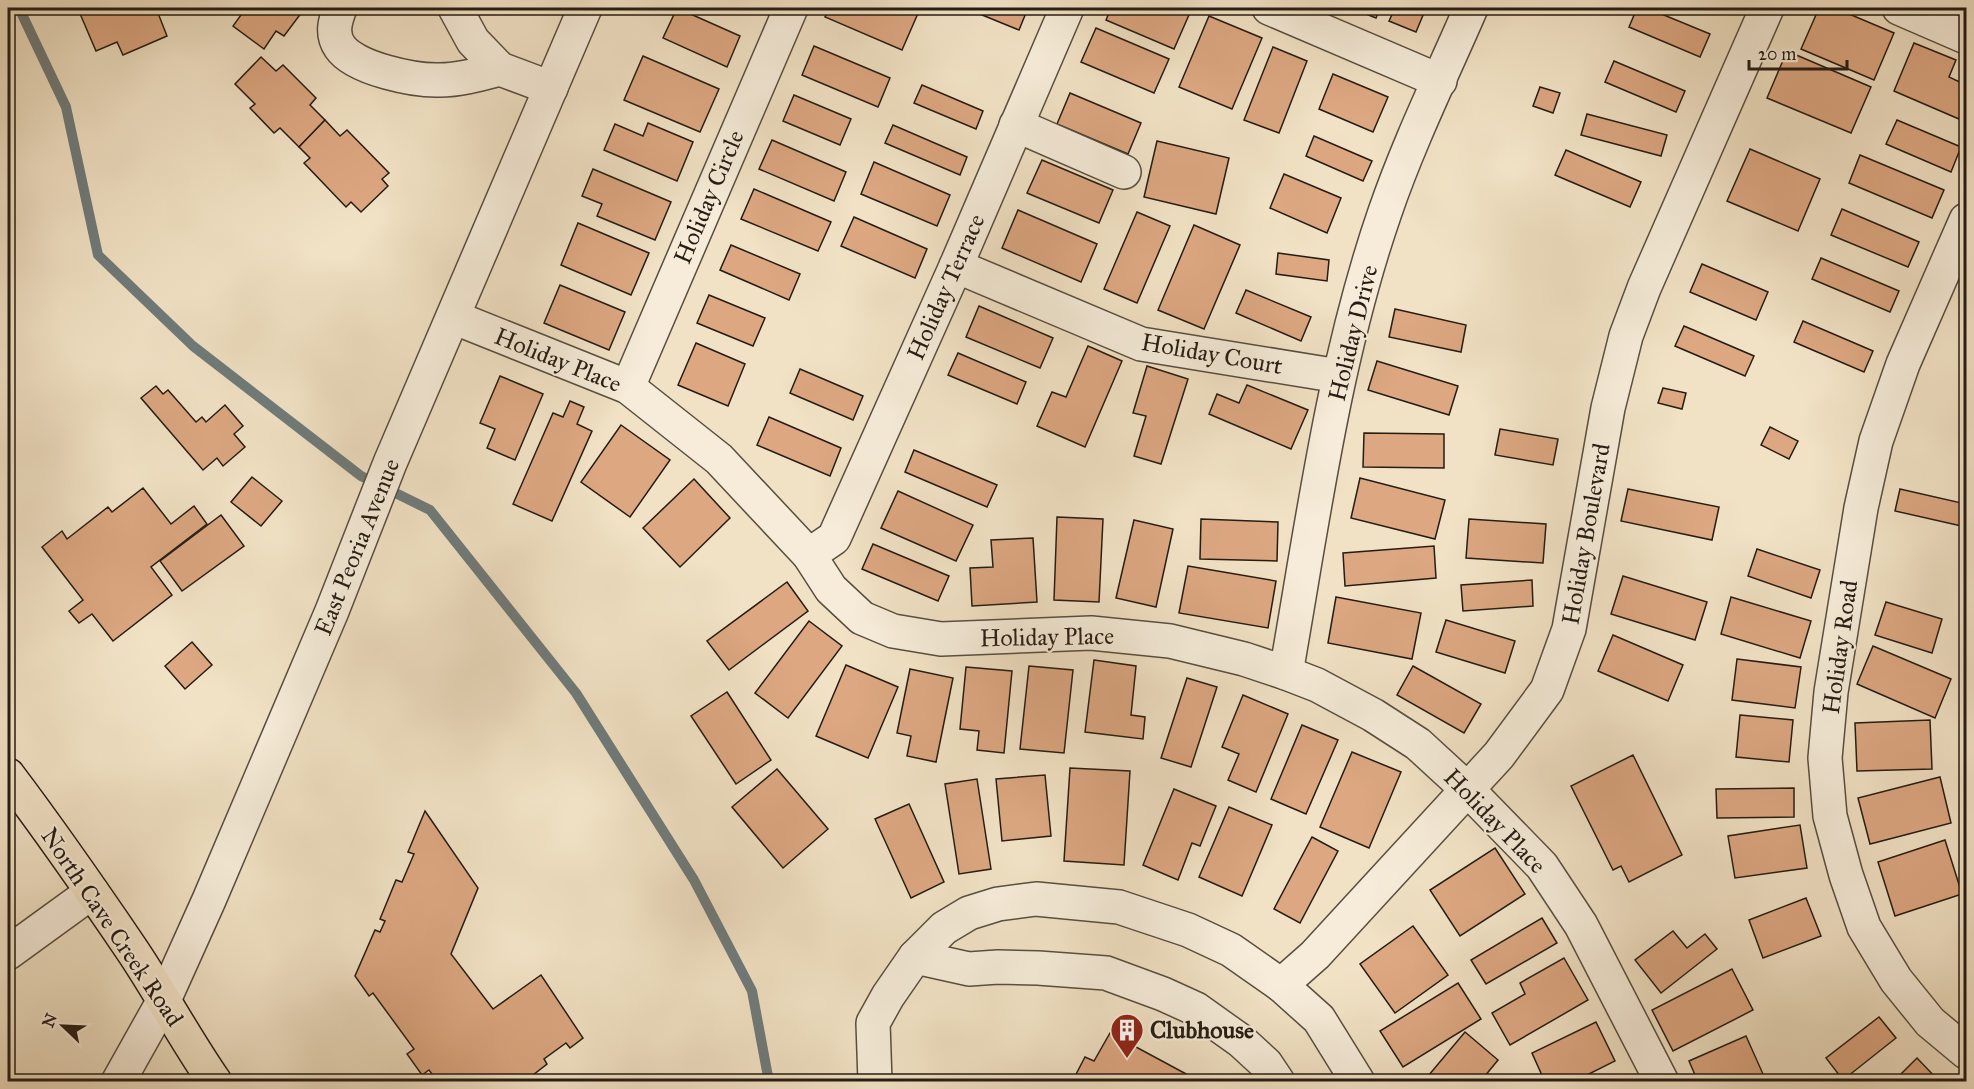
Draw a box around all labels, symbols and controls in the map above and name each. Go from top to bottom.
scale bar [1749,33,1846,71]
text: 20 m [1758,43,1796,65]
street label: Holiday Circle [667,126,751,268]
street label: Holiday Terrace [900,209,992,365]
street label: Holiday Drive [1322,262,1384,404]
street label: Holiday Place [490,321,626,399]
street label: Holiday Court [1139,327,1285,381]
street label: Holiday Boulevard [1555,441,1617,627]
street label: East Peoria Avenue [308,454,406,640]
street label: Holiday Road [1816,578,1864,716]
street label: Holiday Place [980,621,1114,653]
street label: Holiday Place [1438,762,1552,880]
street label: North Cave Creek Road [35,822,189,1032]
north arrow [33,996,93,1056]
building icon: Clubhouse [1109,1012,1145,1059]
place label: Clubhouse [1150,1015,1254,1045]

